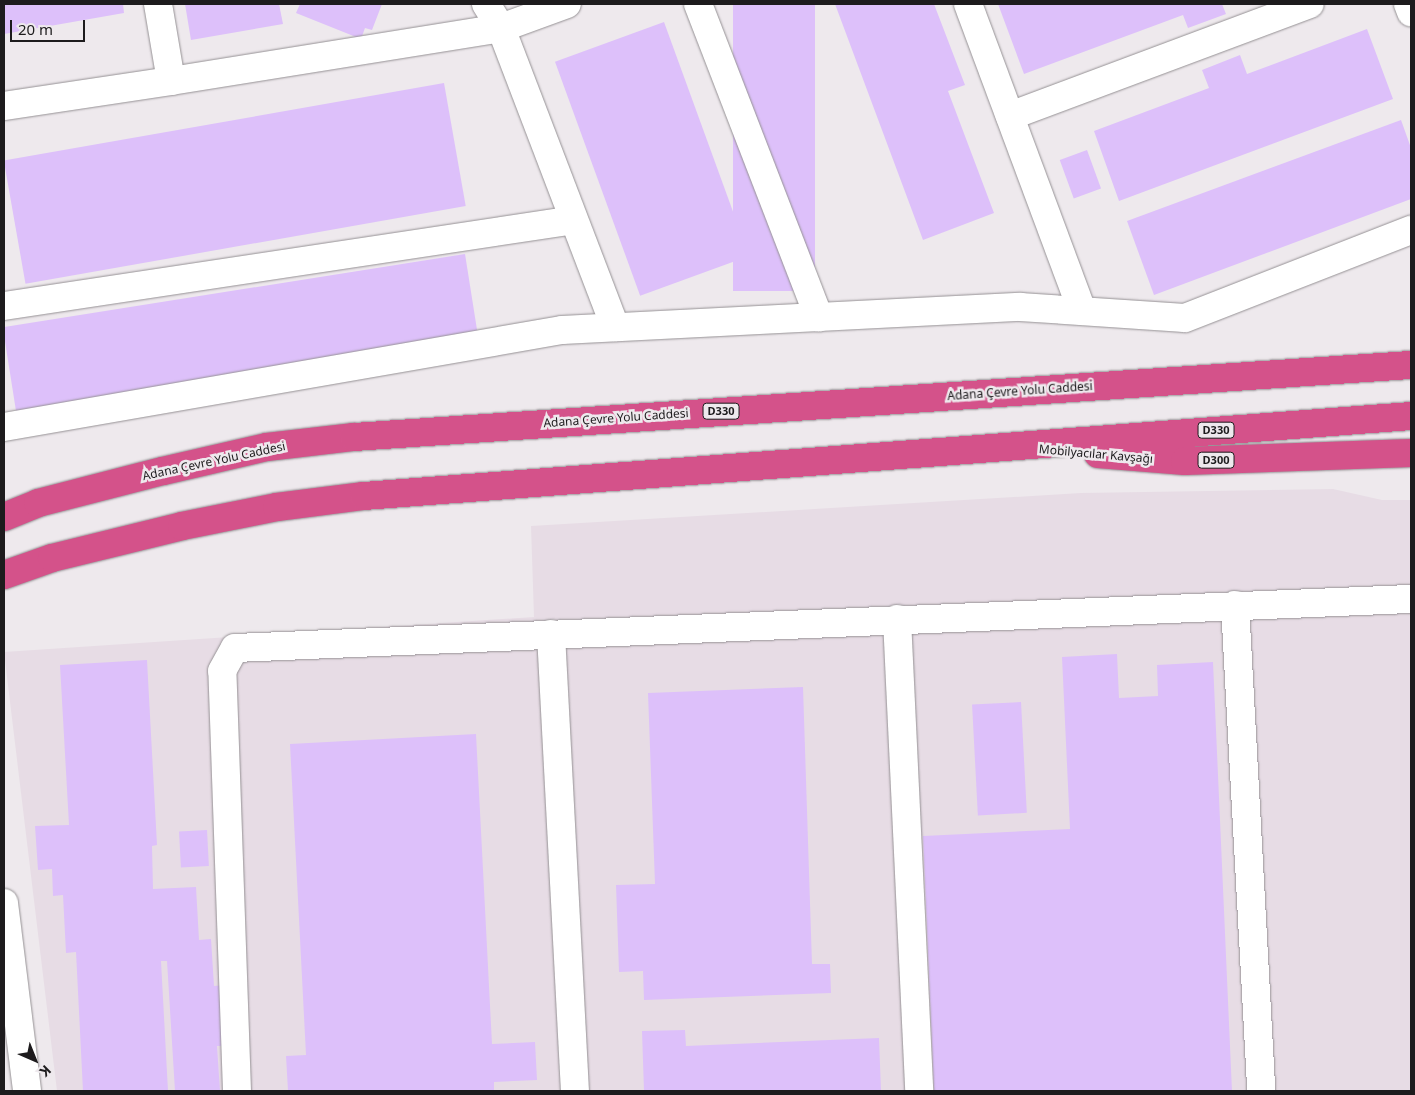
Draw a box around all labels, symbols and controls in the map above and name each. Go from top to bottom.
scale bar [12,10,88,42]
text: 20 m [18,19,53,39]
street label: Adana Çevre Yolu Caddesi [947,379,1093,403]
road number: D330 [702,402,740,420]
street label: Adana Çevre Yolu Caddesi [543,406,689,430]
road number: D330 [1197,422,1235,438]
street label: Adana Çevre Yolu Caddesi [141,439,287,483]
street label: Mobilyacılar Kavşağı [1038,442,1154,466]
road number: D300 [1197,452,1235,468]
north arrow [10,1035,60,1085]
text: K [36,1061,56,1081]

